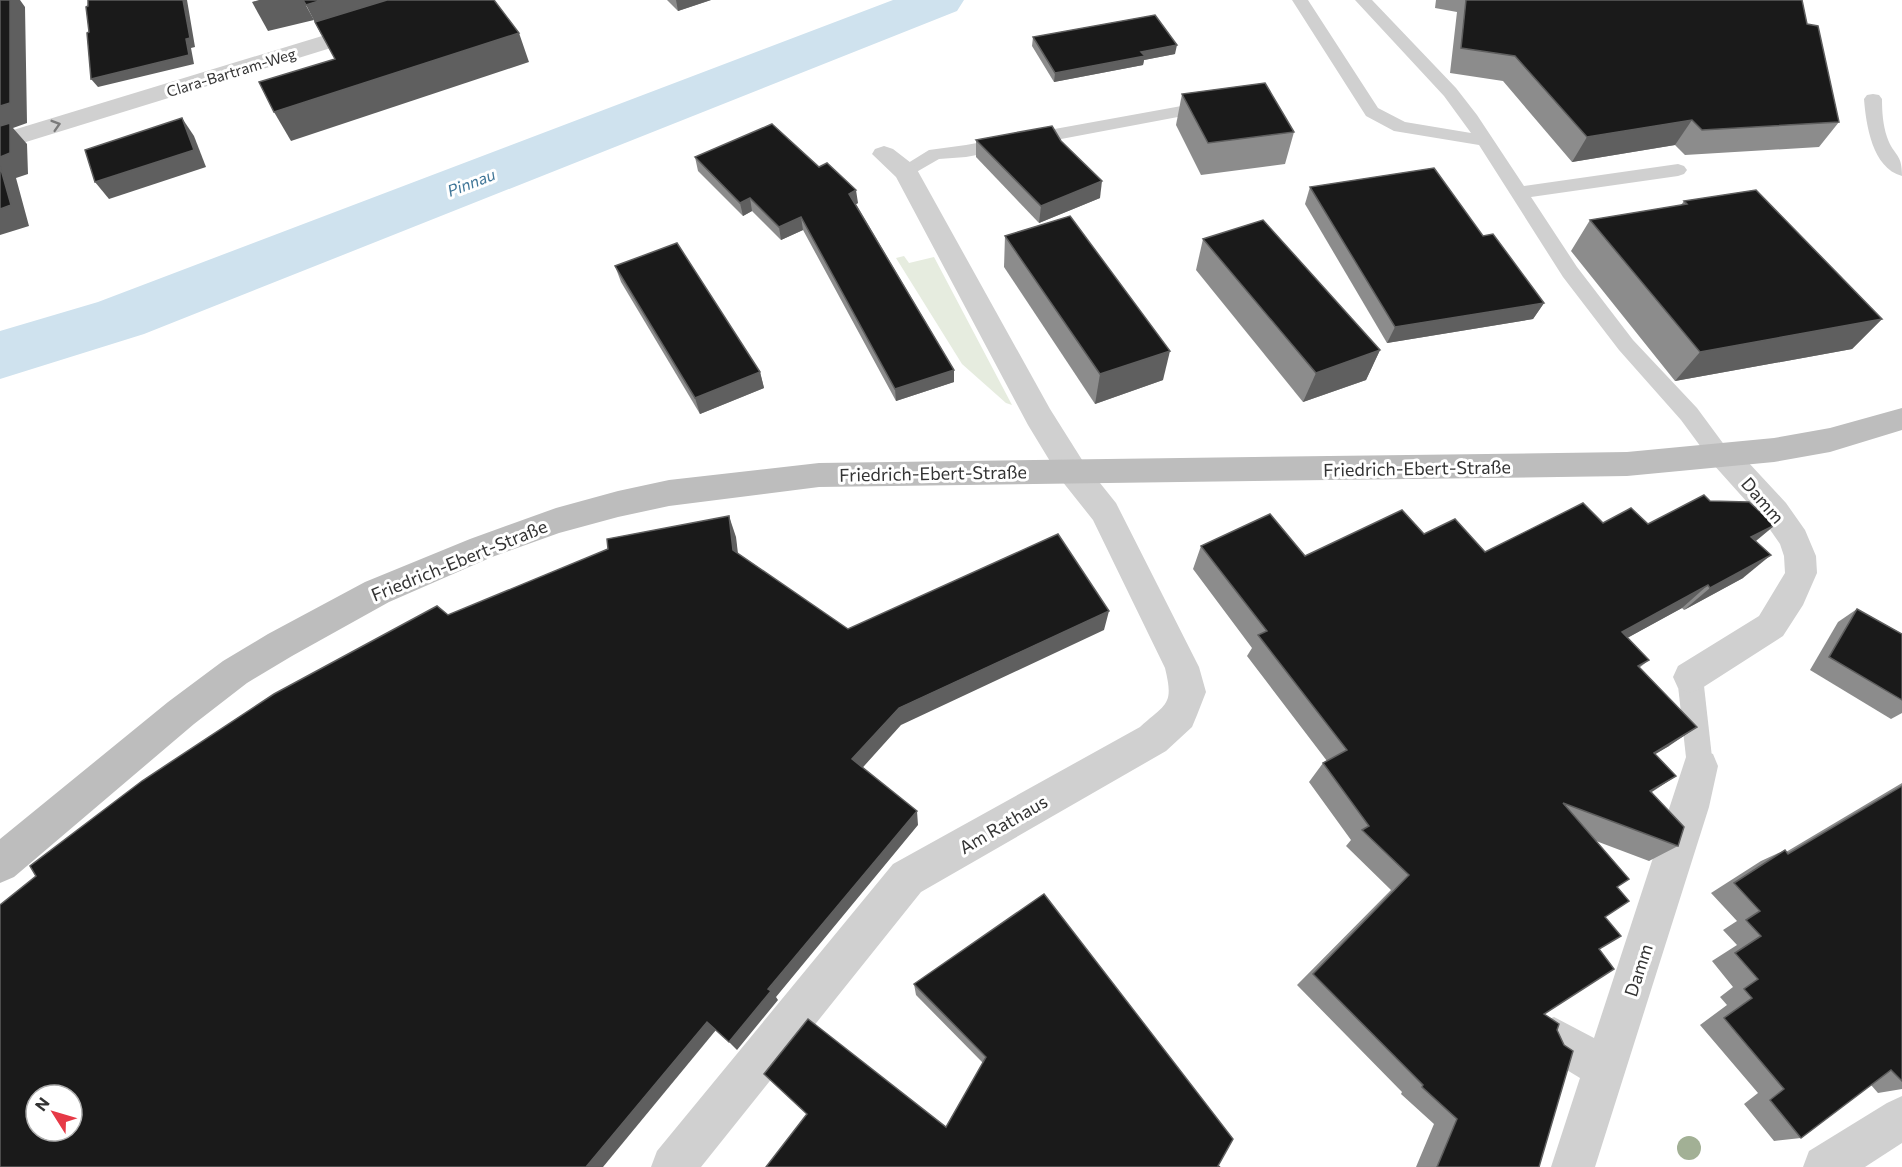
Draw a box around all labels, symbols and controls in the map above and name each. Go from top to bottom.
street label: Clara-Bartram-Weg [164,44,298,100]
one-way arrow [50,120,61,132]
water label: Pinnau [444,164,498,200]
street label: Friedrich-Ebert-Straße [1323,455,1511,481]
street label: Friedrich-Ebert-Straße [839,460,1027,486]
street label: Damm [1737,472,1789,528]
street label: Friedrich-Ebert-Straße [368,515,550,605]
street label: Am Rathaus [955,790,1051,858]
street label: Damm [1619,941,1657,999]
north arrow [24,1083,84,1143]
text: N [30,1093,53,1114]

